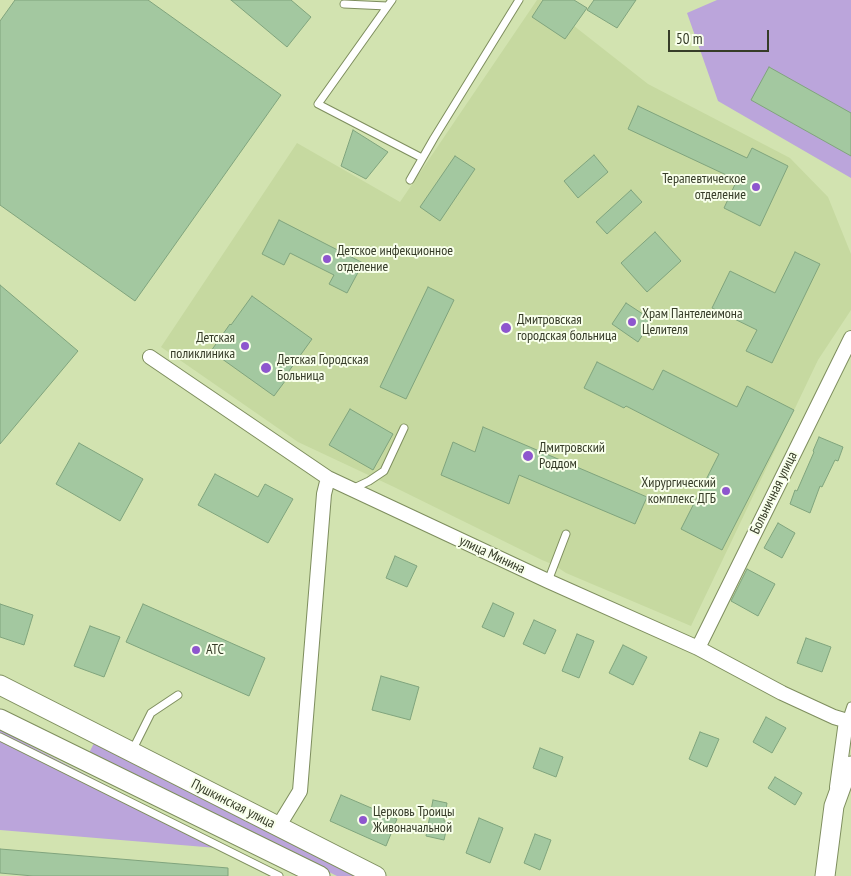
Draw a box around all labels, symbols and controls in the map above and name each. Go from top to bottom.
scale bar [671,20,772,52]
text: 50 m [676,29,702,48]
place label: Терапевтическое отделение [662,171,746,203]
marker: Терапевтическое отделение [750,181,762,193]
place label: Детское инфекционное отделение [337,243,453,276]
marker: Детское инфекционное отделение [321,253,333,265]
place label: Храм Пантелеимона Целителя [642,306,743,338]
place label: Дмитровская городская больница [517,312,617,344]
marker: Храм Пантелеимона Целителя [626,316,638,328]
marker: Дмитровская городская больница [499,321,513,335]
place label: Детская поликлиника [170,330,235,362]
marker: Детская поликлиника [239,340,251,352]
place label: Детская Городская Больница [277,352,368,384]
marker: Детская Городская Больница [259,361,273,375]
place label: Дмитровский Роддом [539,440,605,472]
marker: Дмитровский Роддом [521,449,535,463]
street label: Больничная улица [747,449,801,537]
place label: Хирургический комплекс ДГБ [641,475,716,508]
marker: Хирургический комплекс ДГБ [720,485,732,497]
street label: улица Минина [456,532,528,578]
place label: АТС [206,642,224,658]
marker: АТС [190,644,202,656]
street label: Пушкинская улица [188,776,278,832]
place label: Церковь Троицы Живоначальной [373,804,455,836]
marker: Церковь Троицы Живоначальной [357,814,369,826]

